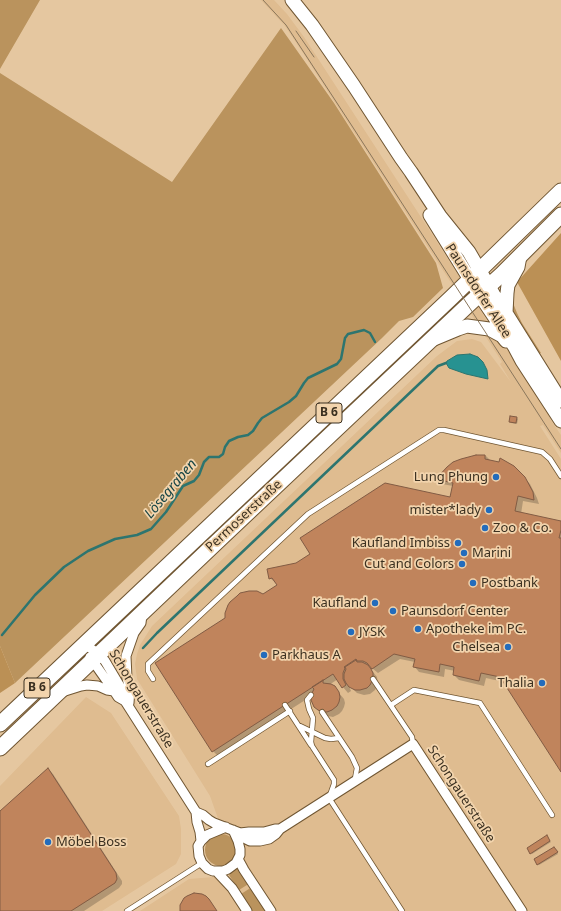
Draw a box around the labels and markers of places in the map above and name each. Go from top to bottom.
place label: Lung Phung [414,469,488,485]
marker: Lung Phung [491,472,501,482]
place label: mister*lady [409,502,481,518]
marker: mister*lady [484,505,494,515]
place label: Zoo & Co. [493,520,552,536]
marker: Zoo & Co. [480,523,490,533]
place label: Kaufland Imbiss [352,535,450,551]
marker: Kaufland Imbiss [453,538,463,548]
place label: Marini [472,545,511,561]
marker: Marini [459,548,469,558]
place label: Cut and Colors [364,556,454,572]
marker: Cut and Colors [457,559,467,569]
place label: Postbank [481,575,538,591]
marker: Postbank [468,578,478,588]
place label: Kaufland [312,595,367,611]
marker: Kaufland [370,598,380,608]
place label: Paunsdorf Center [401,603,509,619]
marker: Paunsdorf Center [388,606,398,616]
place label: Apotheke im PC. [426,621,526,637]
place label: JYSK [359,624,385,640]
marker: Apotheke im PC. [413,624,423,634]
marker: JYSK [346,627,356,637]
place label: Chelsea [452,639,500,655]
marker: Chelsea [503,642,513,652]
place label: Parkhaus A [272,647,341,663]
marker: Parkhaus A [259,650,269,660]
place label: Thalia [497,675,534,691]
marker: Thalia [537,678,547,688]
place label: Möbel Boss [56,834,126,850]
marker: Möbel Boss [43,837,53,847]

